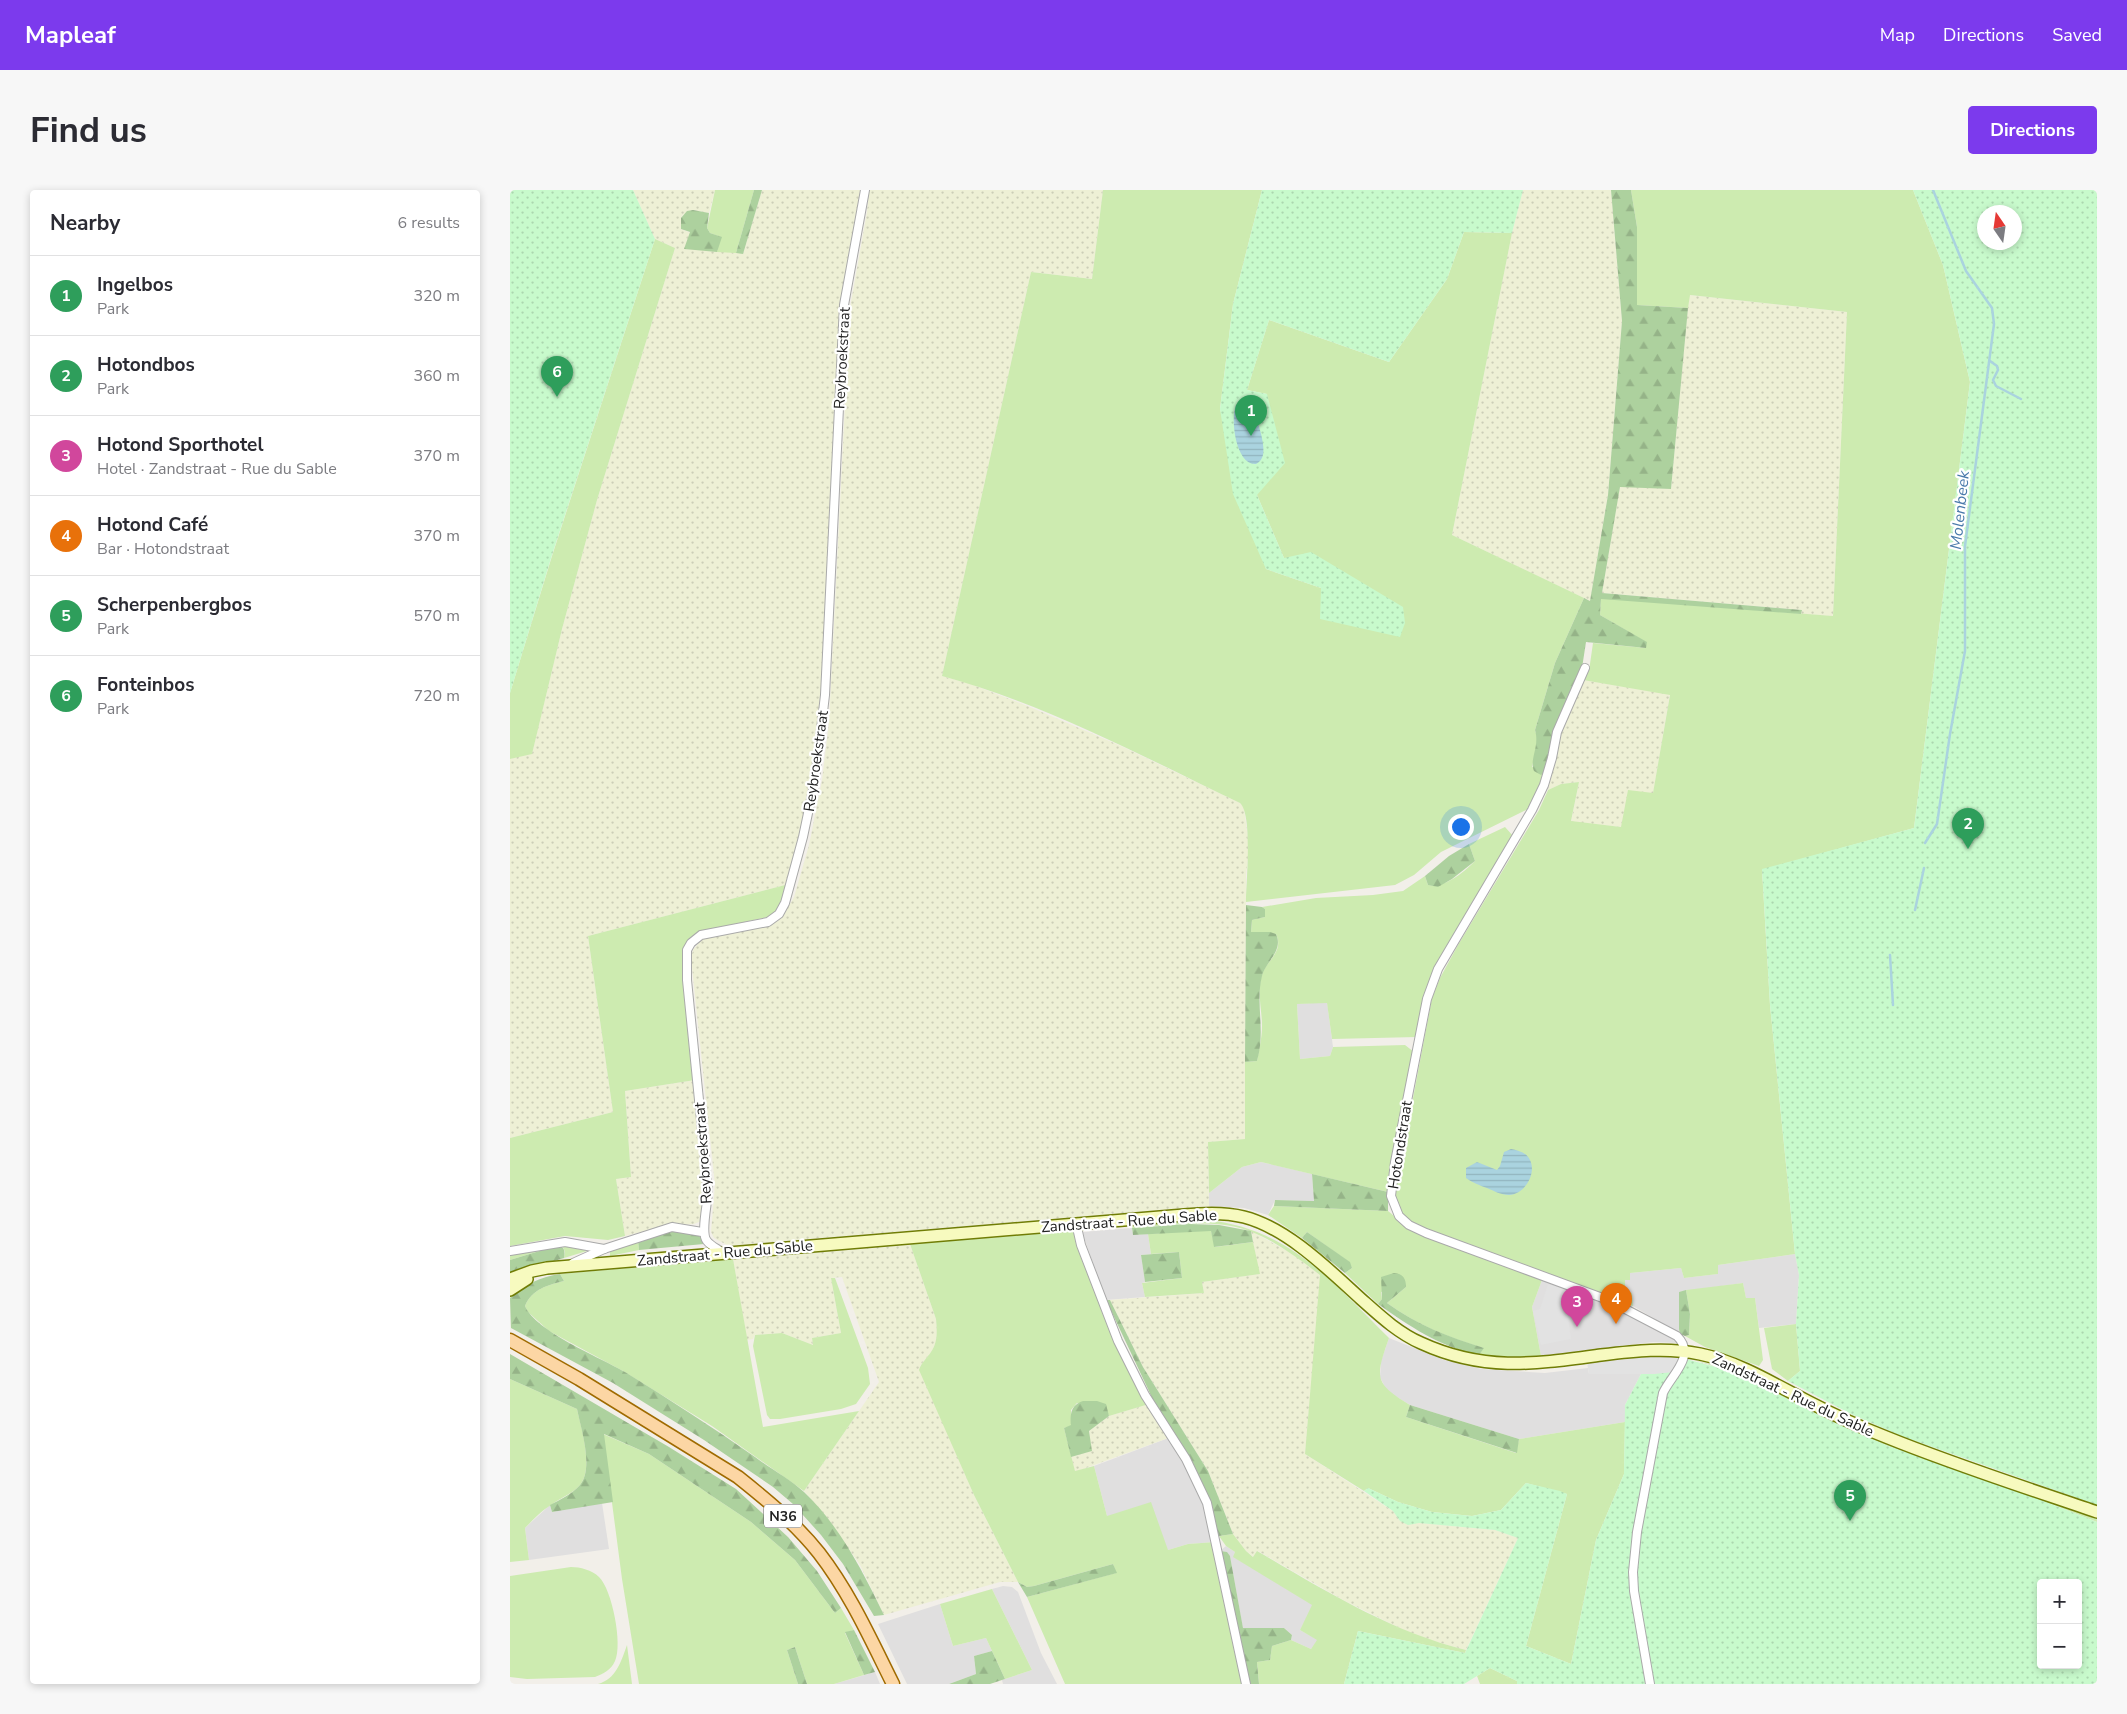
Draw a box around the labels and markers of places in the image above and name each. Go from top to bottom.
pin: 6 [541,356,573,397]
pin: 1 [1235,395,1267,436]
pin: 2 [1952,808,1984,849]
pin: 4 [1600,1283,1632,1324]
pin: 3 [1561,1286,1593,1327]
pin: 5 [1834,1480,1866,1521]

